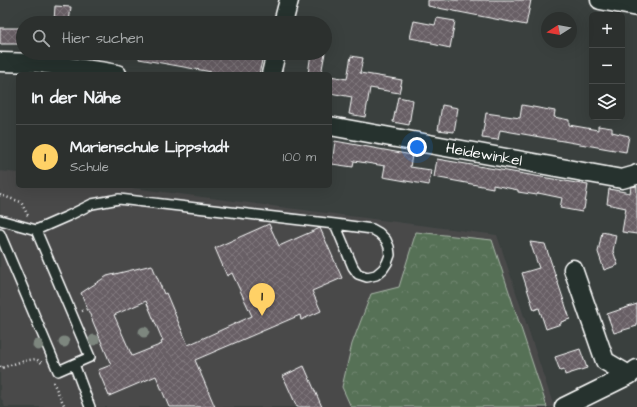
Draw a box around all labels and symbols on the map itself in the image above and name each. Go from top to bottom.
north arrow [541,12,577,48]
your location [407,137,427,157]
street label: Heidewinkel [444,137,524,172]
pin: 1 [249,283,275,316]

